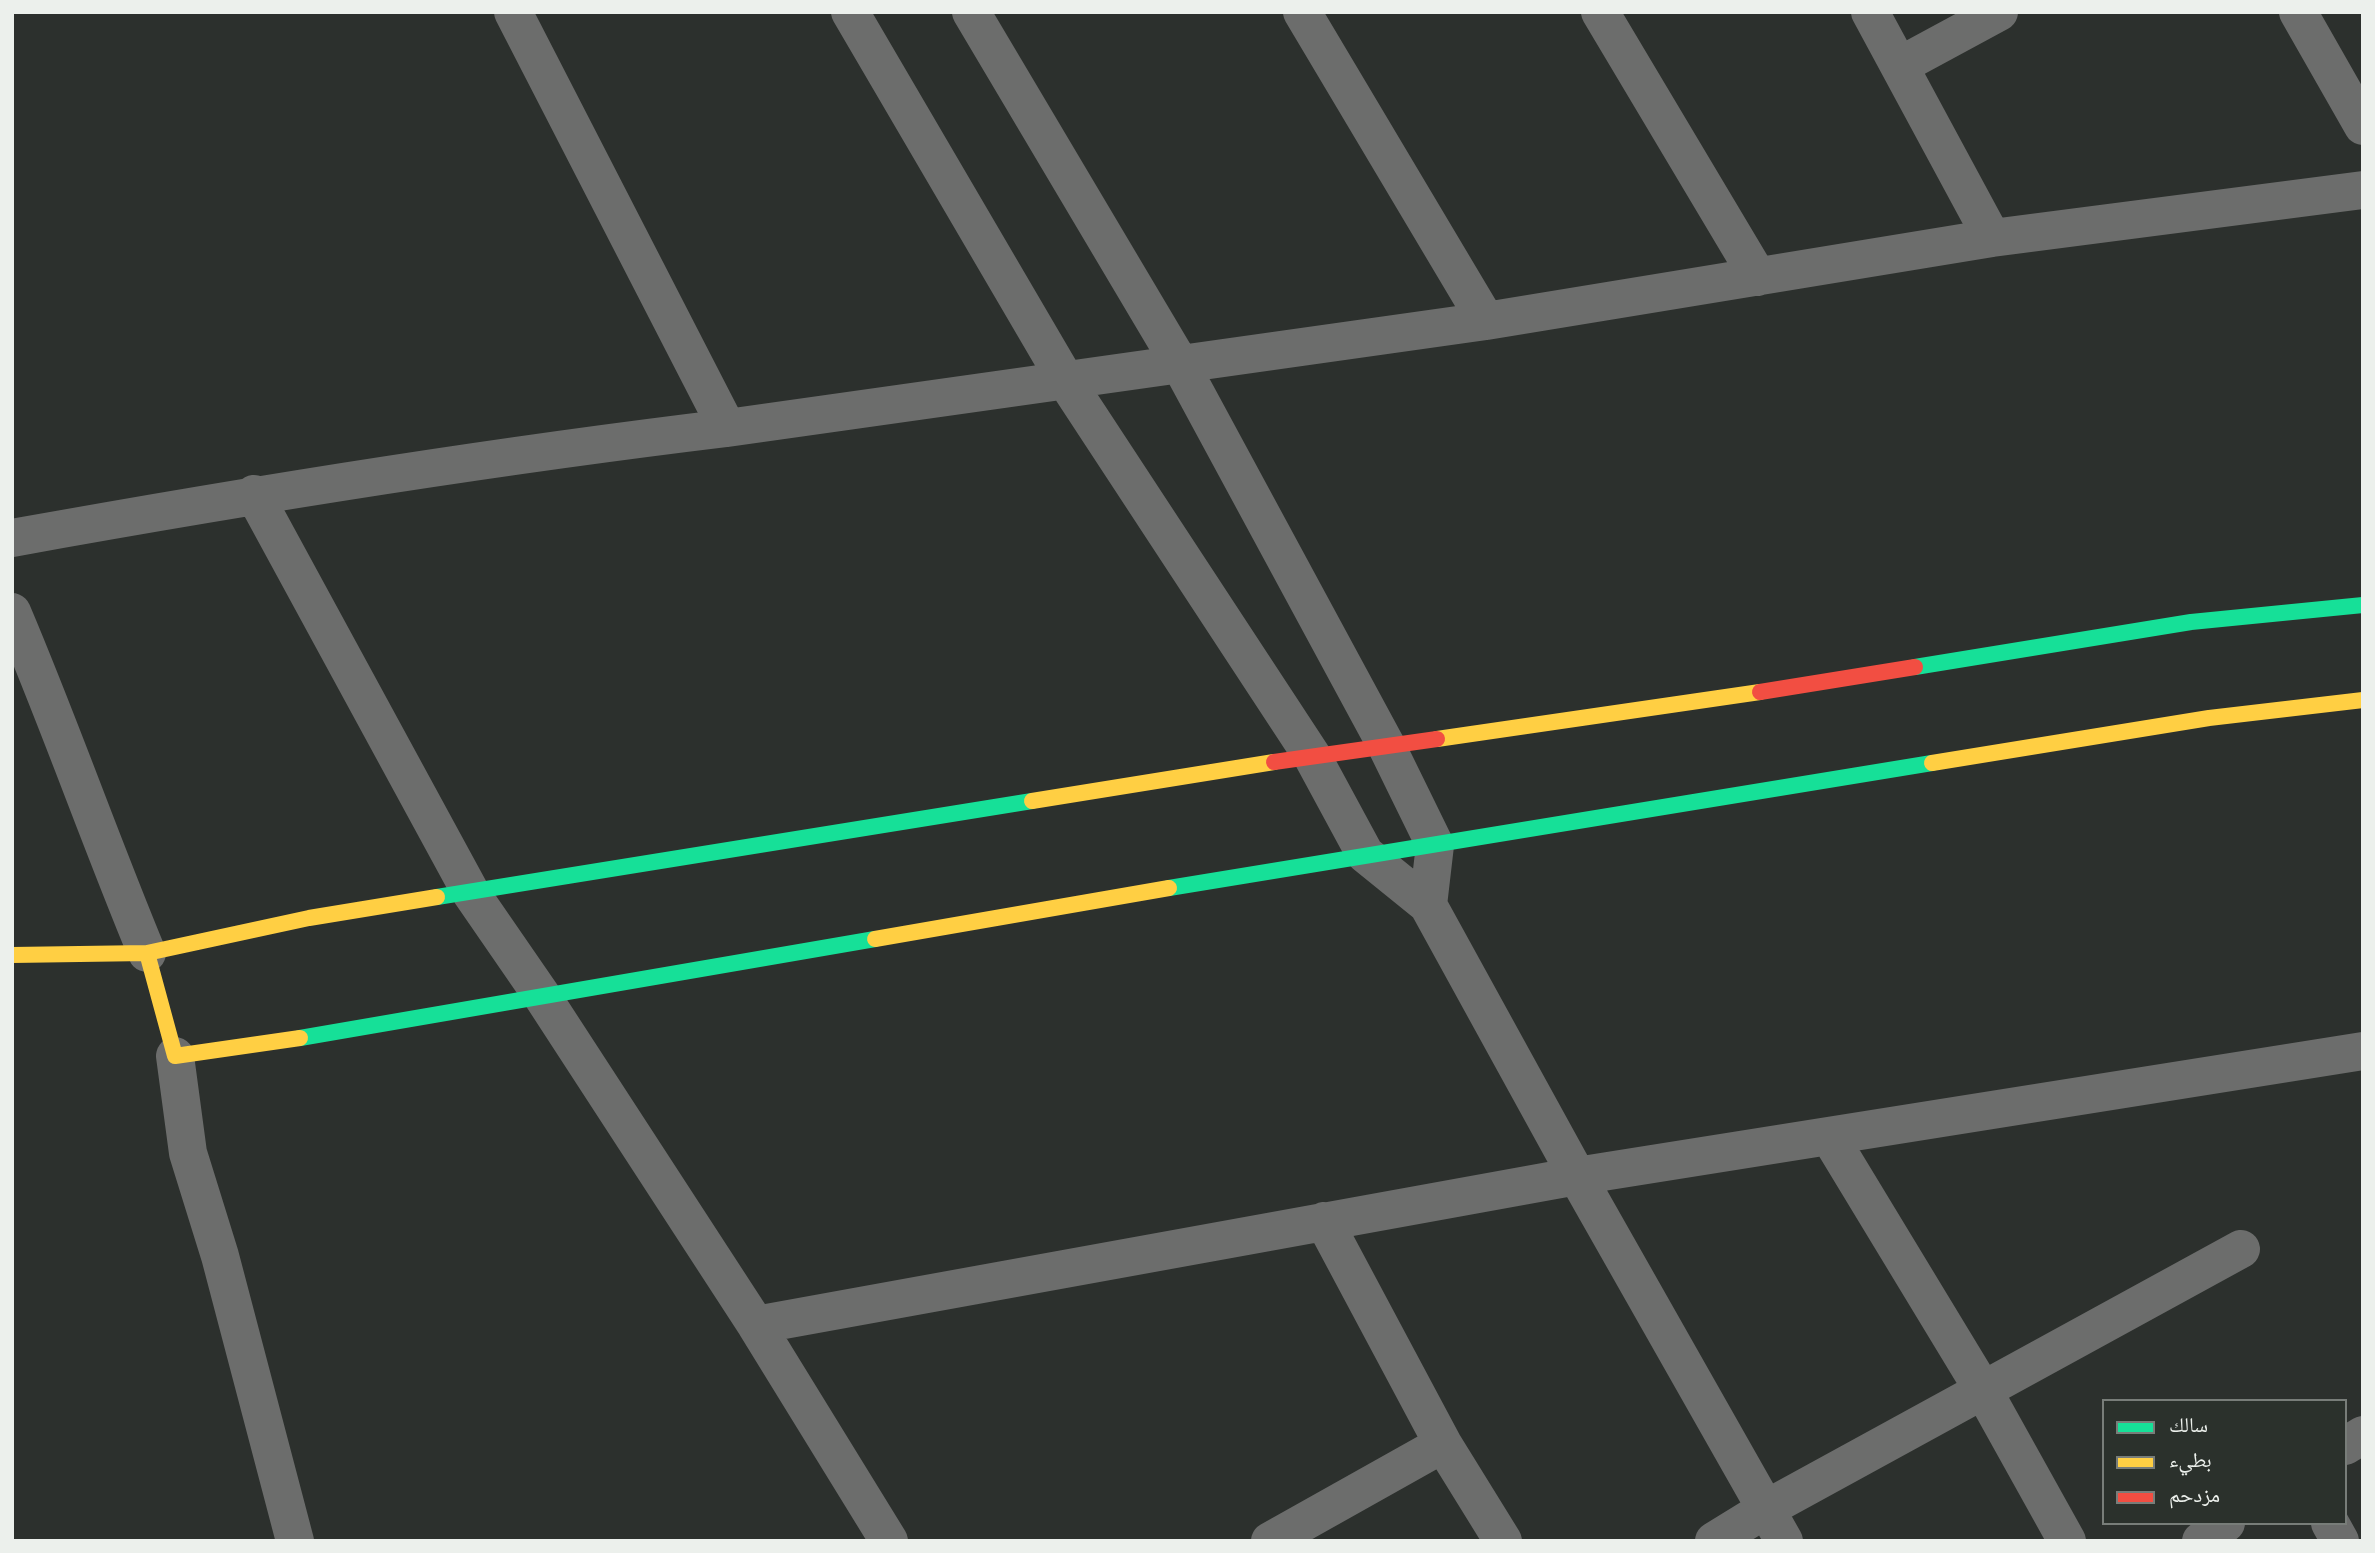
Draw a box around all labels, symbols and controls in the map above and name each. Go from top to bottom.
legend [2102,1399,2347,1525]
text: سالك [2169,1413,2208,1436]
text: بطيء [2169,1448,2212,1471]
text: مزدحم [2169,1483,2220,1506]

